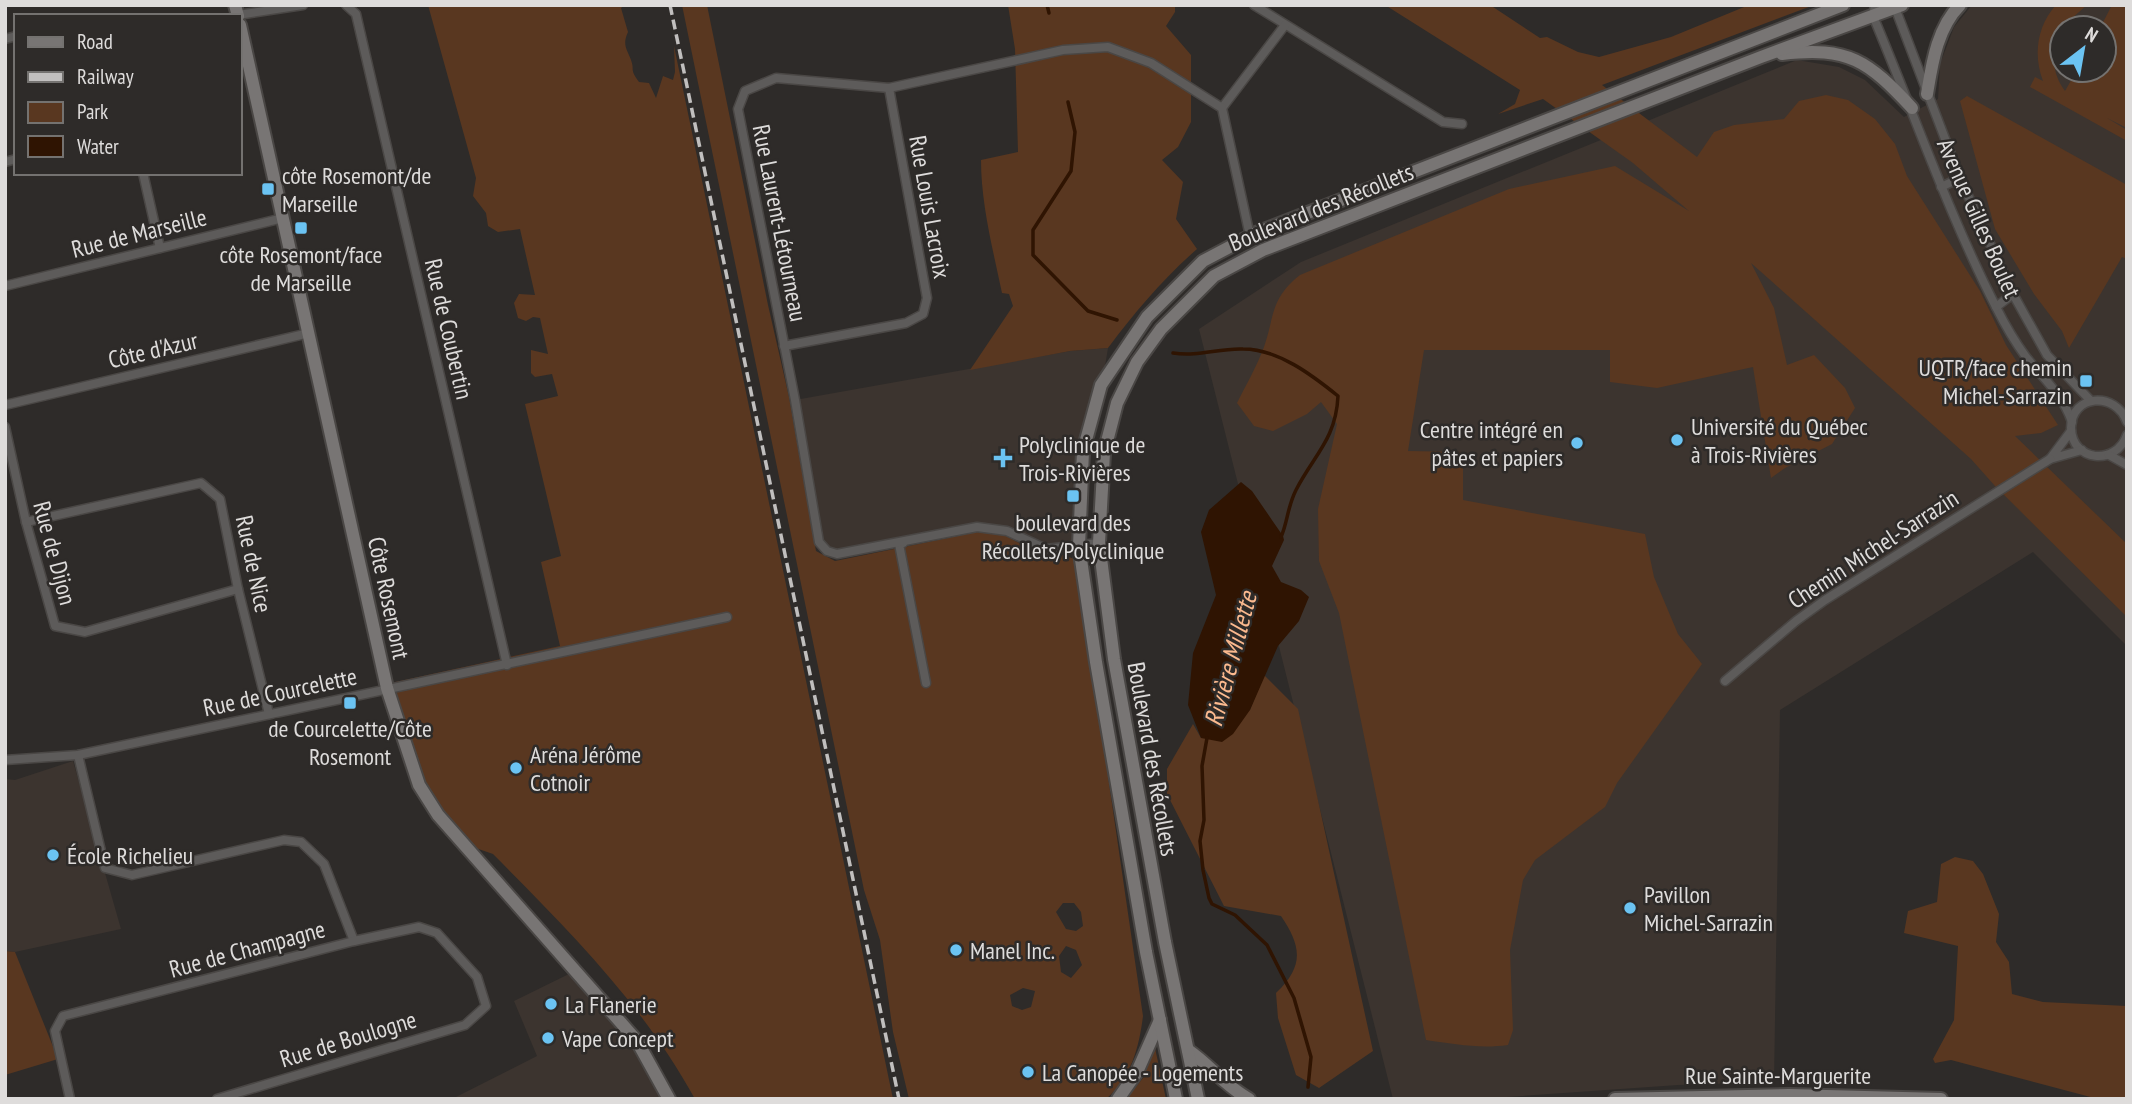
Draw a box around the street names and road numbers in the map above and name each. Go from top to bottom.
street label: Rue Laurent-Létourneau [746,122,814,324]
street label: Rue Louis Lacroix [902,133,958,281]
street label: Avenue Gilles Boulet [1930,133,2028,303]
street label: Boulevard des Récollets [1224,156,1418,258]
street label: Rue de Marseille [68,201,210,265]
street label: Rue de Coubertin [418,256,480,402]
street label: Côte d'Azur [105,325,201,375]
street label: Chemin Michel-Sarrazin [1782,482,1964,616]
street label: Rue de Dijon [26,498,84,608]
street label: Rue de Nice [229,513,279,615]
street label: Côte Rosemont [361,534,417,662]
street label: Boulevard des Récollets [1121,660,1185,858]
street label: Rue de Courcelette [200,661,360,723]
street label: Rue de Champagne [166,913,328,985]
street label: Rue de Boulogne [276,1004,420,1074]
street label: Rue Sainte-Marguerite [1685,1060,1871,1091]

